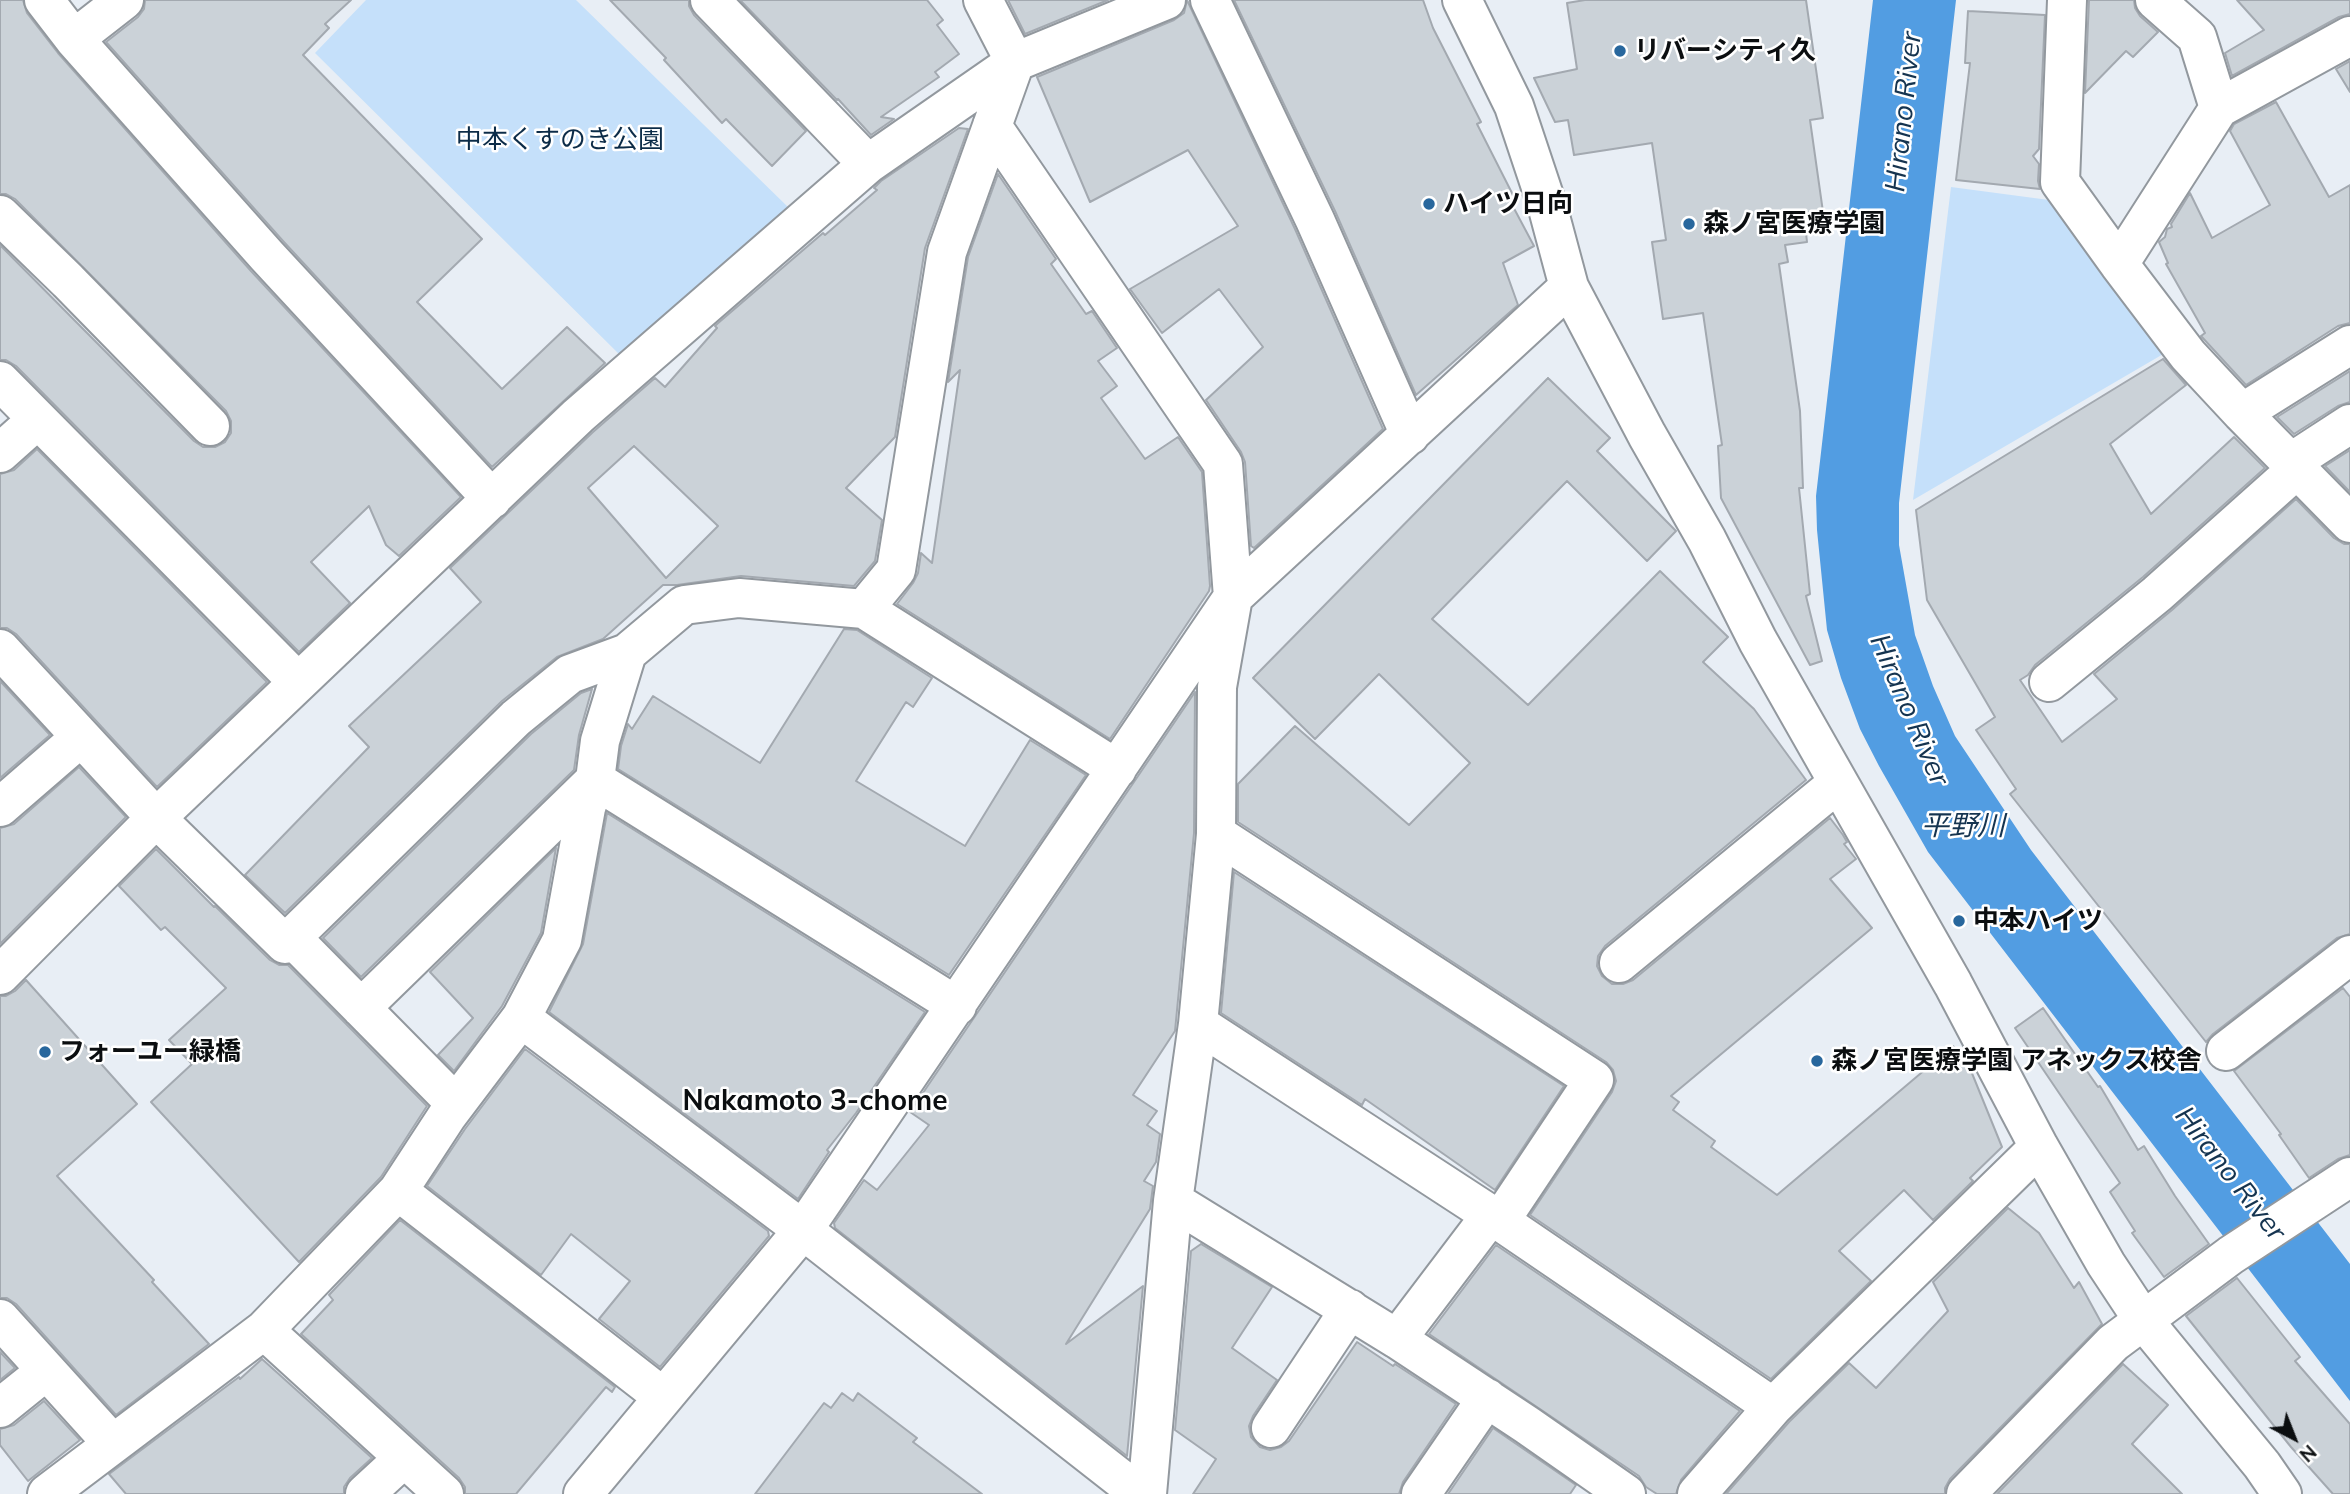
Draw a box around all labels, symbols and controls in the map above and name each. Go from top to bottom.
water label: Hirano River [1879,30,1929,194]
place label: リバーシティ久 [1634,35,1816,67]
marker: リバーシティ久 [1612,43,1628,59]
park label: 中本くすのき公園 [456,124,664,156]
place label: ハイツ日向 [1443,188,1573,220]
marker: ハイツ日向 [1421,196,1437,212]
place label: 森ノ宮医療学園 [1703,208,1885,240]
marker: 森ノ宮医療学園 [1681,216,1697,232]
water label: Hirano River [1862,629,1956,791]
water label: 平野川 [1921,810,2005,844]
place label: 中本ハイツ [1973,905,2103,937]
marker: 中本ハイツ [1951,913,1967,929]
place label: フォーユー緑橋 [59,1036,241,1068]
marker: フォーユー緑橋 [37,1044,53,1060]
place label: 森ノ宮医療学園 アネックス校舎 [1831,1045,2202,1077]
marker: 森ノ宮医療学園 アネックス校舎 [1809,1053,1825,1069]
district label: Nakamoto 3-chome [682,1085,948,1119]
water label: Hirano River [2167,1100,2293,1248]
north arrow [2259,1403,2329,1473]
text: N [2295,1440,2321,1467]

